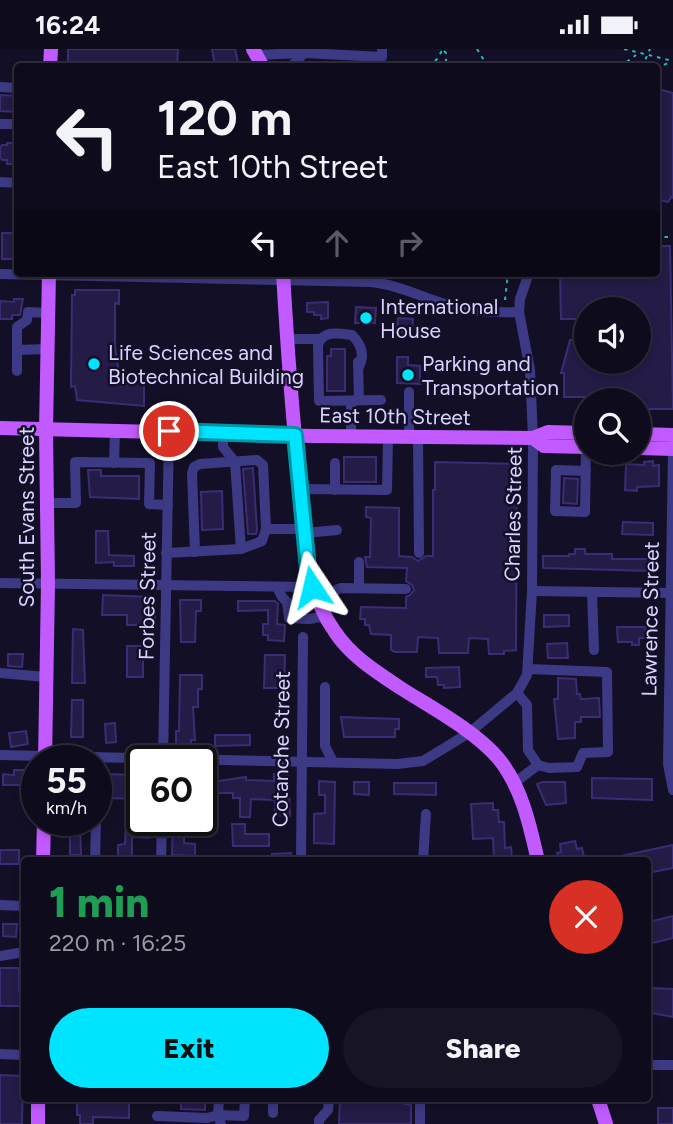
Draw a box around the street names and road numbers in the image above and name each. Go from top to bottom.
street label: East 10th Street [319,402,471,430]
street label: South Evans Street [14,426,39,607]
street label: Charles Street [499,446,527,581]
street label: Forbes Street [133,532,161,660]
street label: Lawrence Street [636,541,664,697]
street label: Cotanche Street [267,671,295,827]

